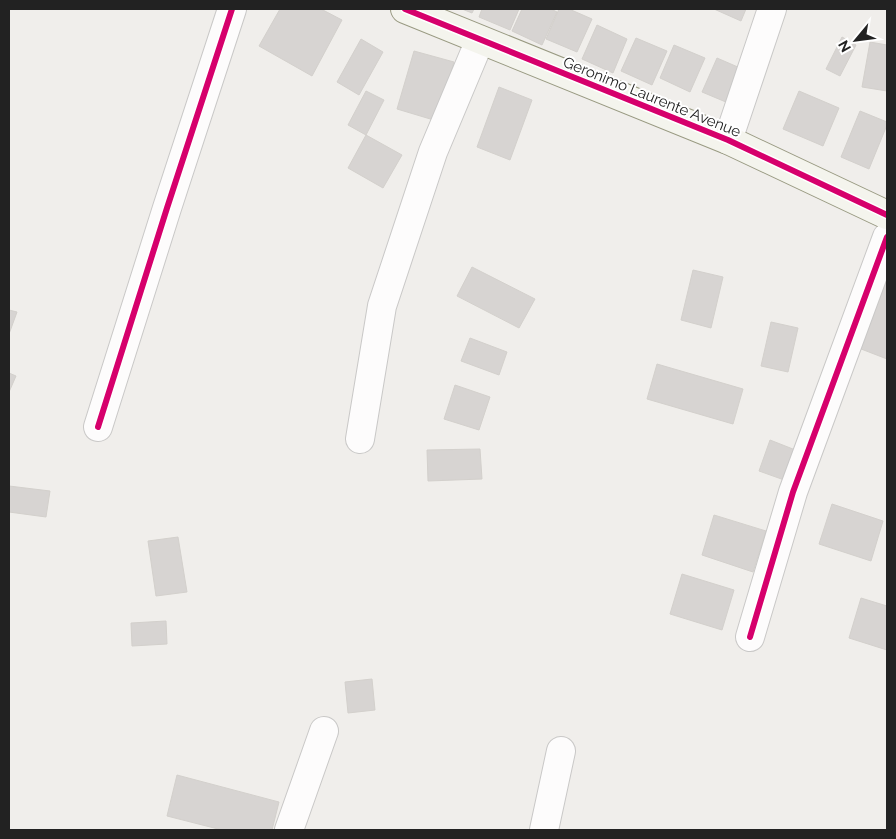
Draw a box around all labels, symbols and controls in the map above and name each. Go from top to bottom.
north arrow [831,15,881,65]
text: N [835,38,854,55]
street label: Geronimo Laurente Avenue [561,53,744,141]

